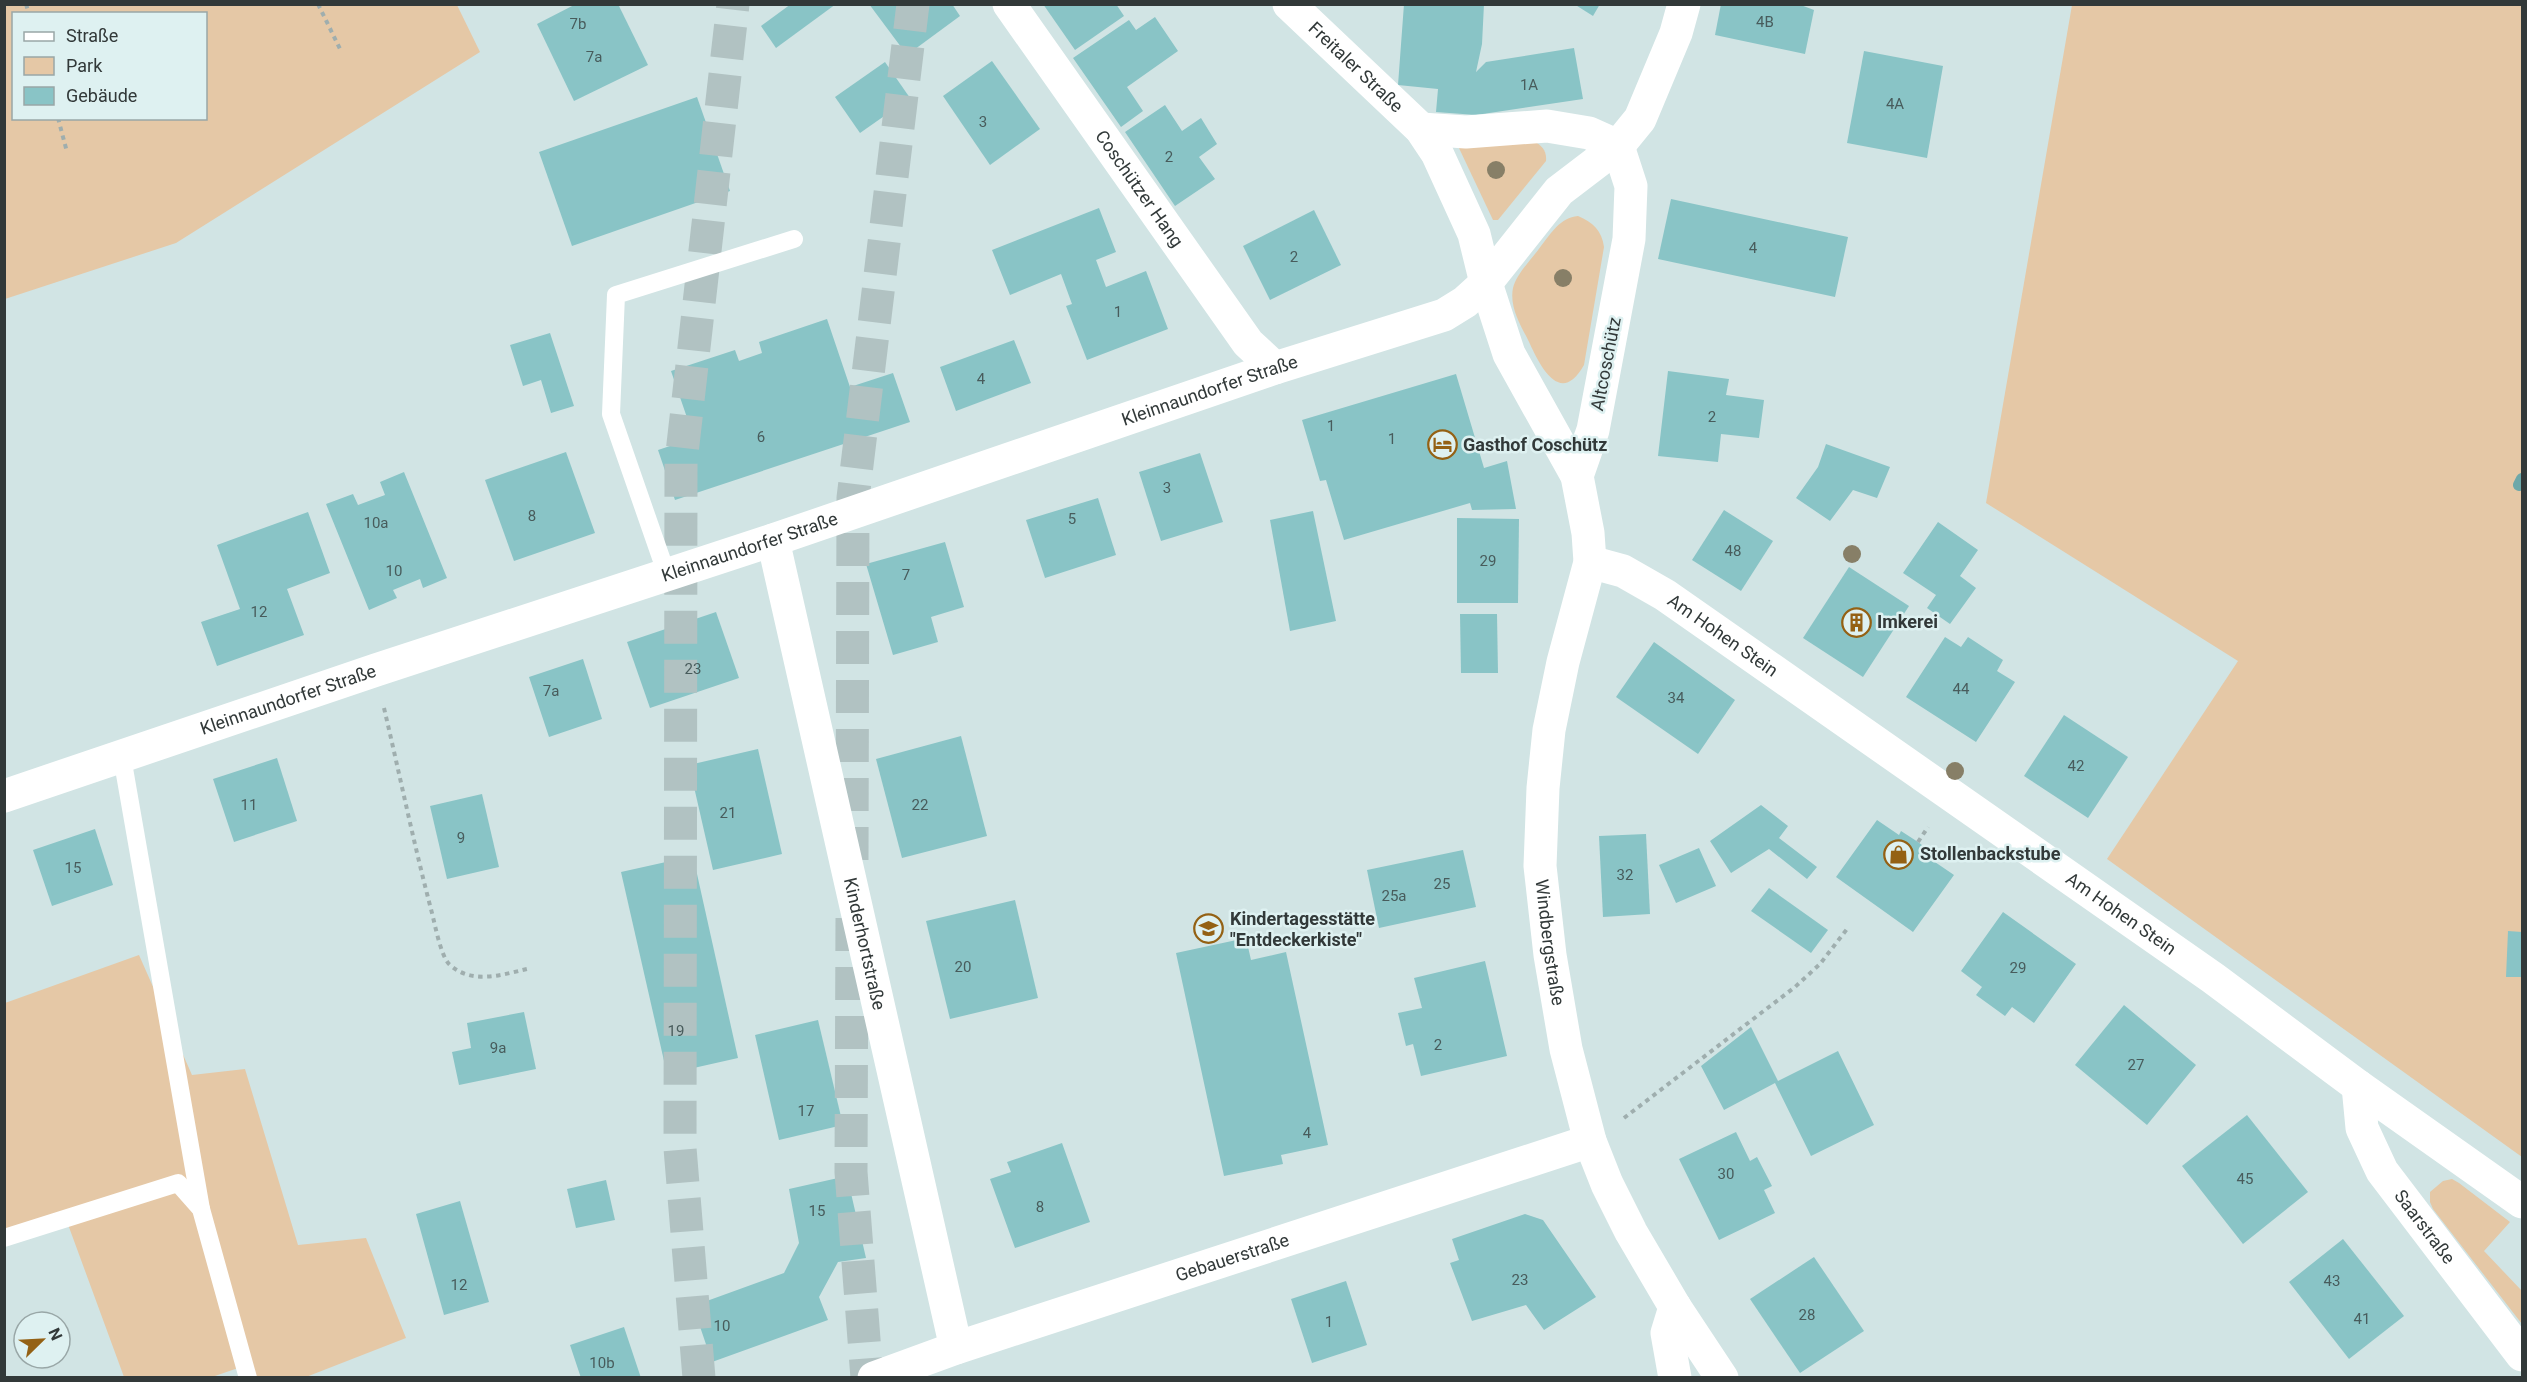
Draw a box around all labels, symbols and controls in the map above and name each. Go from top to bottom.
legend [12,12,207,120]
house number: 4B [1756,13,1774,31]
house number: 7b [570,15,586,33]
street label: Freitaler Straße [1305,17,1408,117]
text: Straße [66,25,118,46]
house number: 7a [586,48,602,66]
text: Park [66,55,103,76]
house number: 1A [1520,76,1538,94]
text: Gebäude [66,85,137,106]
house number: 4A [1886,95,1904,113]
house number: 3 [979,113,987,131]
street label: Coschützer Hang [1091,126,1188,251]
house number: 2 [1165,148,1173,166]
house number: 4 [1749,239,1758,257]
house number: 2 [1290,248,1298,266]
house number: 1 [1114,303,1122,321]
street label: Altcoschütz [1586,315,1625,413]
street label: Kleinnaundorfer Straße [1119,351,1300,430]
house number: 4 [977,370,986,388]
house number: 2 [1708,408,1716,426]
house number: 1 [1327,417,1335,435]
house number: 6 [757,428,765,446]
hotel icon: Gasthof Coschütz [1426,429,1458,461]
house number: 1 [1388,430,1396,448]
place label: Gasthof Coschütz [1463,434,1607,455]
house number: 3 [1163,479,1171,497]
house number: 8 [528,507,536,525]
street label: Kleinnaundorfer Straße [659,508,840,586]
house number: 5 [1068,510,1076,528]
house number: 10a [363,514,389,532]
house number: 48 [1725,542,1741,560]
house number: 29 [1480,552,1496,570]
house number: 10 [386,562,402,580]
house number: 7 [902,566,910,584]
street label: Am Hohen Stein [1664,589,1782,681]
house number: 12 [251,603,267,621]
building icon: Imkerei [1840,606,1872,638]
place label: Imkerei [1877,611,1938,632]
street label: Kleinnaundorfer Straße [197,660,379,739]
house number: 23 [685,660,701,678]
house number: 44 [1953,680,1970,698]
house number: 7a [543,682,559,700]
house number: 34 [1668,689,1685,707]
house number: 42 [2068,757,2084,775]
house number: 11 [241,796,257,814]
house number: 22 [912,796,928,814]
house number: 21 [720,804,736,822]
house number: 9 [457,829,465,847]
shop icon: Stollenbackstube [1883,838,1915,870]
place label: Stollenbackstube [1920,843,2061,864]
house number: 15 [65,859,81,877]
house number: 32 [1617,866,1633,884]
street label: Am Hohen Stein [2062,868,2180,959]
street label: Kinderhortstraße [840,875,890,1012]
house number: 25 [1434,875,1450,893]
street label: Windbergstraße [1532,878,1569,1007]
house number: 25a [1381,887,1407,905]
place label: Kindertagesstätte "Entdeckerkiste" [1230,908,1375,950]
school or university icon: Kindertagesstätte "Entdeckerkiste" [1193,913,1225,945]
house number: 20 [955,958,971,976]
house number: 29 [2010,959,2026,977]
house number: 19 [668,1022,684,1040]
house number: 2 [1434,1036,1442,1054]
house number: 9a [490,1039,506,1057]
house number: 27 [2128,1056,2144,1074]
house number: 17 [798,1102,814,1120]
house number: 4 [1303,1124,1312,1142]
house number: 30 [1718,1165,1734,1183]
house number: 45 [2237,1170,2253,1188]
street label: Saarstraße [2390,1186,2460,1268]
house number: 8 [1036,1198,1044,1216]
house number: 15 [809,1202,825,1220]
street label: Gebauerstraße [1173,1229,1292,1286]
house number: 23 [1512,1271,1528,1289]
house number: 43 [2324,1272,2340,1290]
house number: 12 [451,1276,467,1294]
house number: 28 [1799,1306,1815,1324]
north arrow [12,1310,72,1370]
house number: 41 [2354,1310,2370,1328]
house number: 1 [1325,1313,1333,1331]
house number: 10 [714,1317,730,1335]
text: N [44,1325,66,1343]
house number: 10b [589,1354,615,1372]

